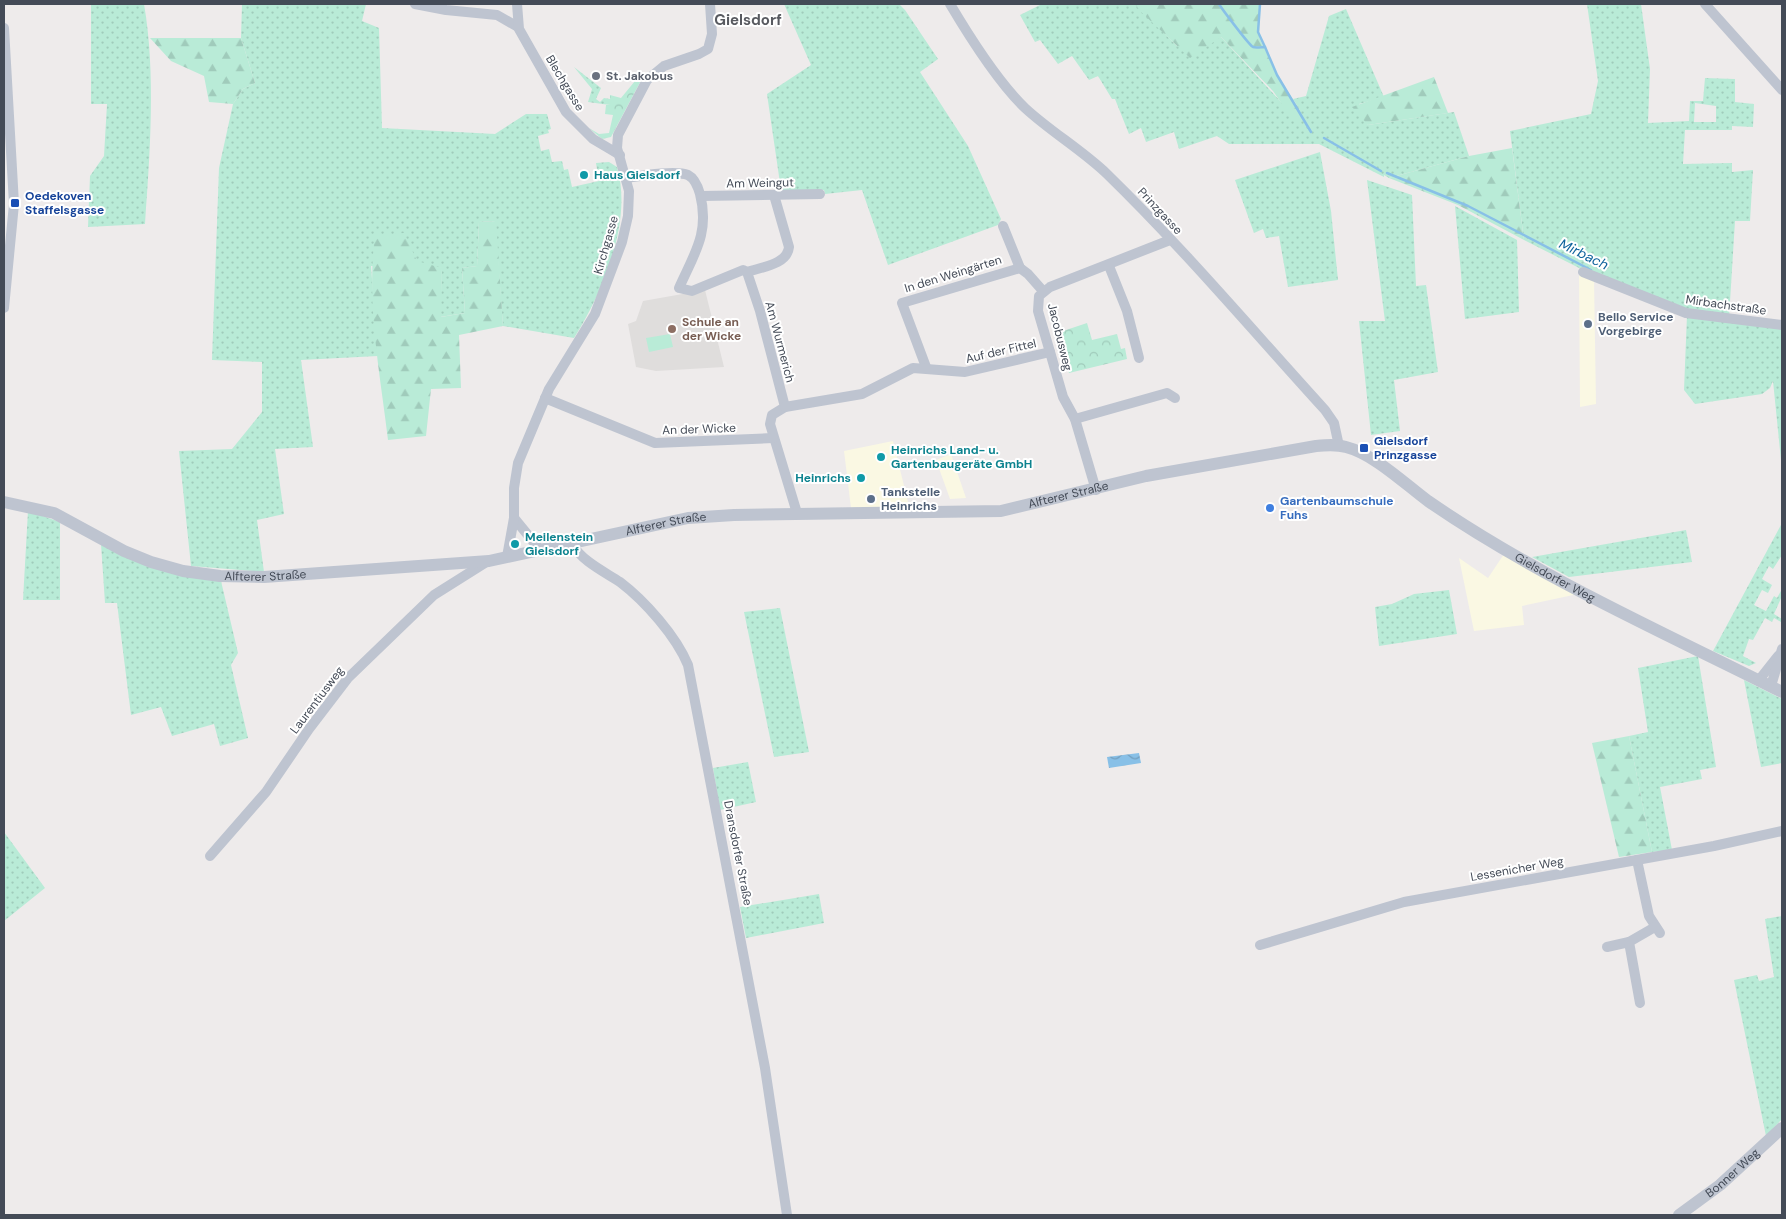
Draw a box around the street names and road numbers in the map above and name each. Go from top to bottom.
street label: Blechgasse [542,52,588,114]
street label: Am Weingut [726,174,794,192]
street label: Prinzgasse [1134,184,1186,238]
street label: Kirchgasse [590,214,622,276]
street label: In den Weingärten [902,252,1004,296]
street label: Mirbachstraße [1685,291,1768,319]
street label: Am Wurmerich [762,300,799,384]
street label: Jacobusweg [1044,302,1076,373]
street label: Auf der Fittel [964,335,1038,367]
street label: An der Wicke [662,420,736,438]
street label: Alfterer Straße [1026,477,1110,512]
street label: Alfterer Straße [624,509,707,539]
street label: Gielsdorfer Weg [1512,549,1598,606]
street label: Alfterer Straße [224,566,307,585]
street label: Laurentiusweg [286,663,348,737]
street label: Dransdorfer Straße [720,799,756,907]
street label: Lessenicher Weg [1469,853,1565,885]
street label: Bonner Weg [1702,1145,1763,1201]

